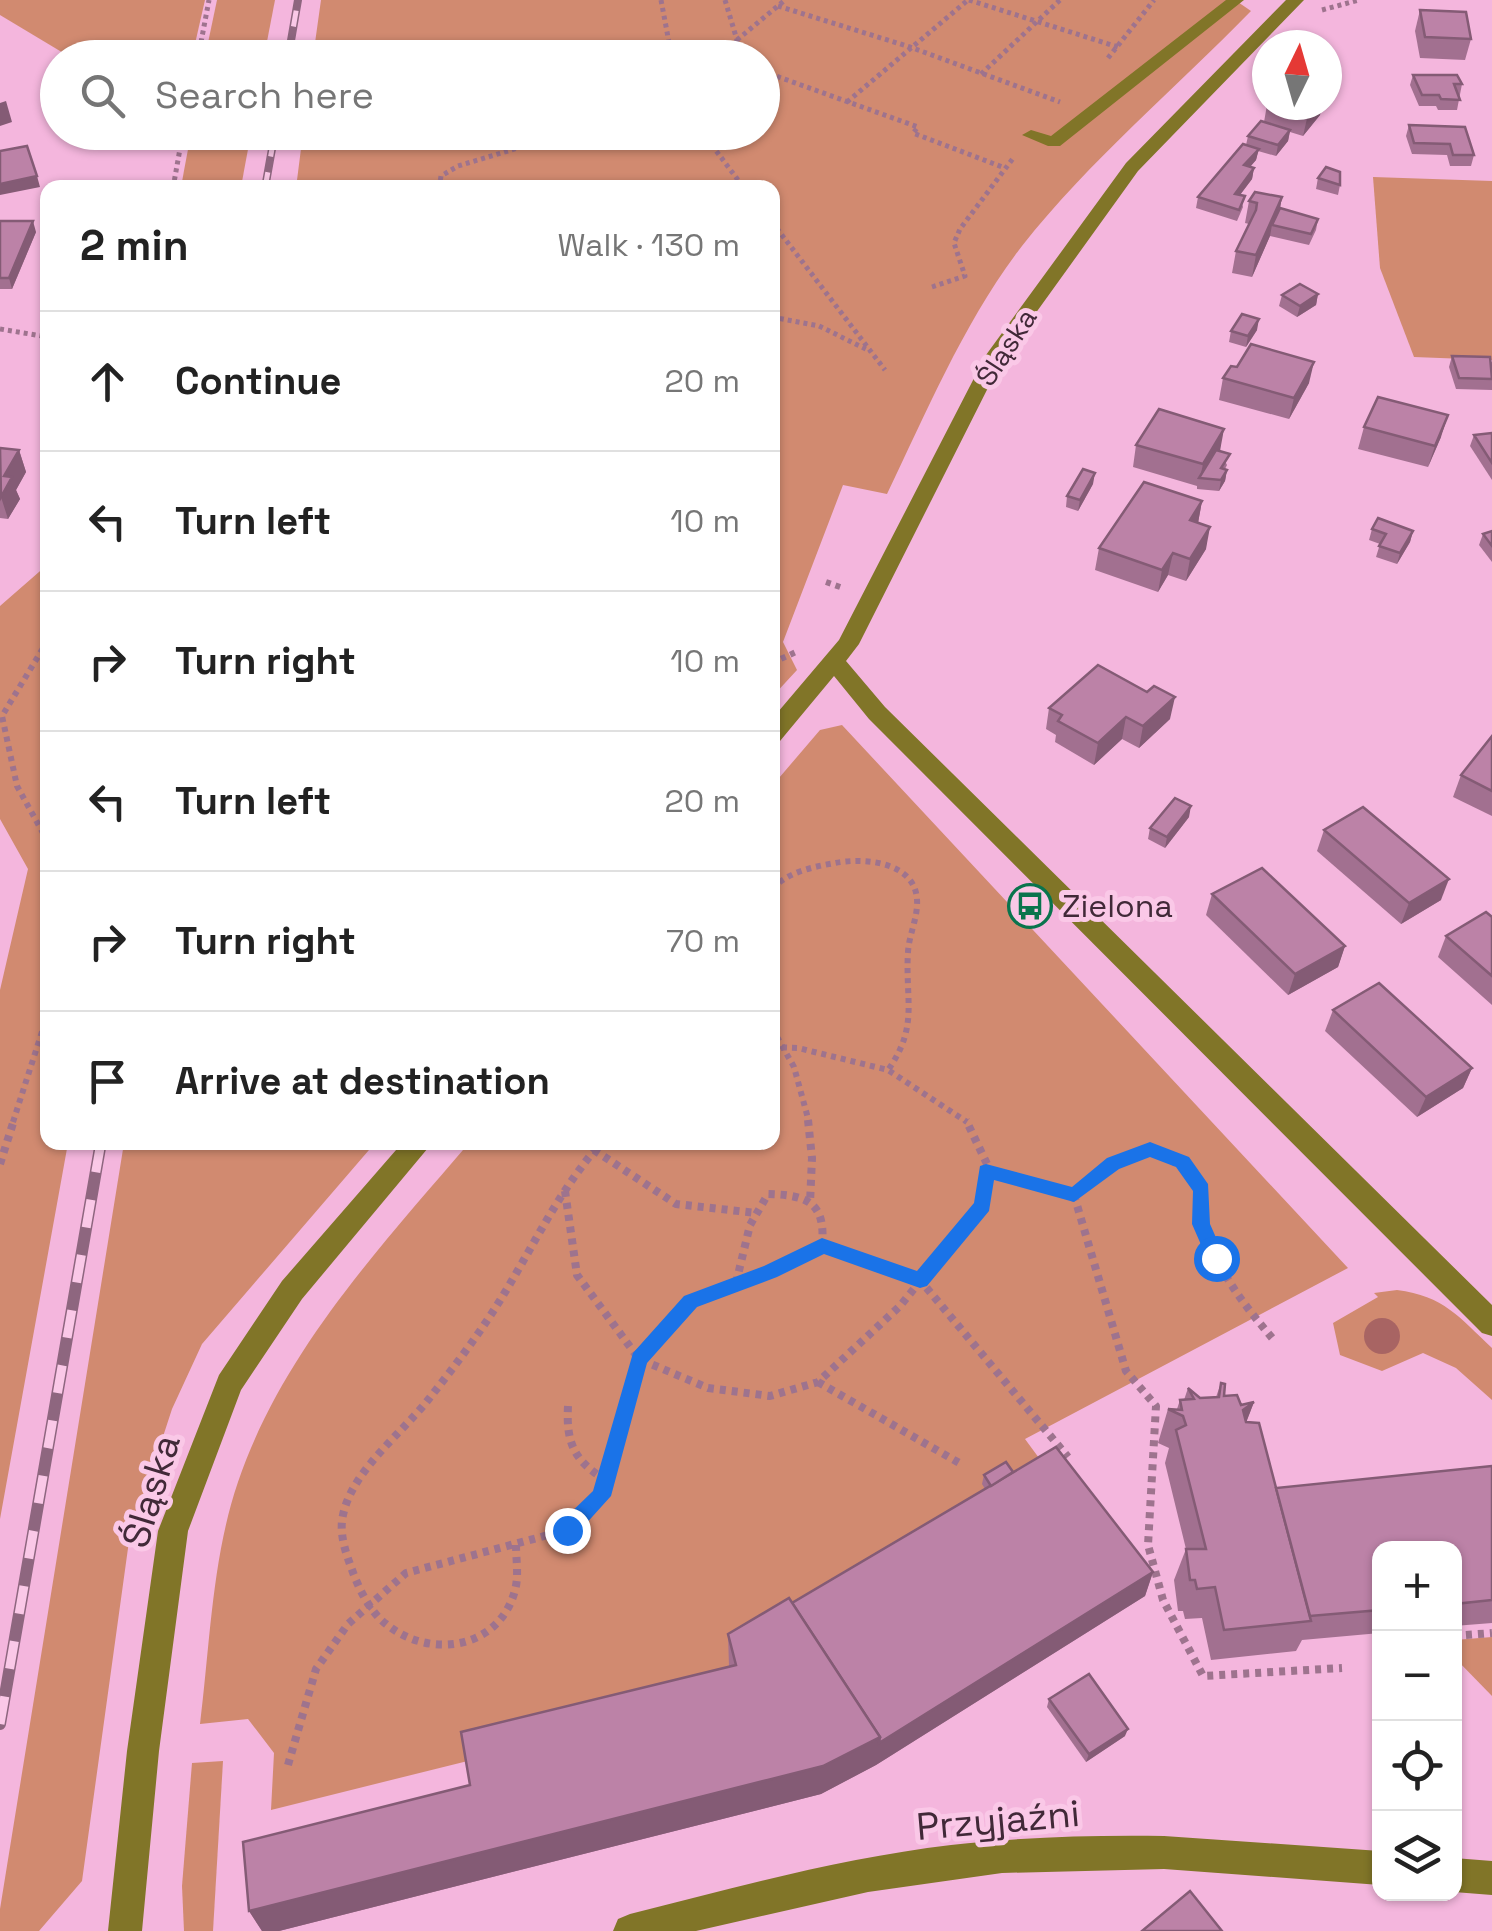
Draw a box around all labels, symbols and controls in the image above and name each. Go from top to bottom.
north arrow [1252,30,1342,120]
search box [40,40,780,150]
icon: search [75,68,130,123]
text: Search here [155,71,374,119]
text: 2 min [80,219,189,272]
text: Walk · 130 m [557,225,740,265]
street label: Śląska [968,301,1044,393]
icon: ahead [80,354,135,409]
text: Continue [175,357,341,405]
text: 20 m [664,361,740,401]
icon: left [80,494,135,549]
text: Turn left [175,497,331,545]
text: 10 m [670,501,740,541]
icon: right [80,634,135,689]
text: Turn right [175,637,356,685]
text: 10 m [670,641,740,681]
icon: left [80,774,135,829]
text: Turn left [175,777,331,825]
text: 20 m [664,781,740,821]
bus stop icon: Zielona [1007,883,1053,929]
place label: Zielona [1062,886,1173,926]
icon: right [80,914,135,969]
text: Turn right [175,917,356,965]
text: 70 m [666,921,740,961]
icon: arrive [80,1054,135,1109]
text: Arrive at destination [175,1057,550,1105]
route start [1194,1236,1240,1282]
street label: Śląska [111,1428,191,1554]
route end [545,1508,591,1554]
map controls [1372,1541,1462,1901]
button: + [1372,1541,1462,1631]
button: − [1372,1631,1462,1721]
button: locate [1372,1721,1462,1811]
street label: Przyjaźni [914,1789,1082,1851]
button: layers [1372,1811,1462,1901]

